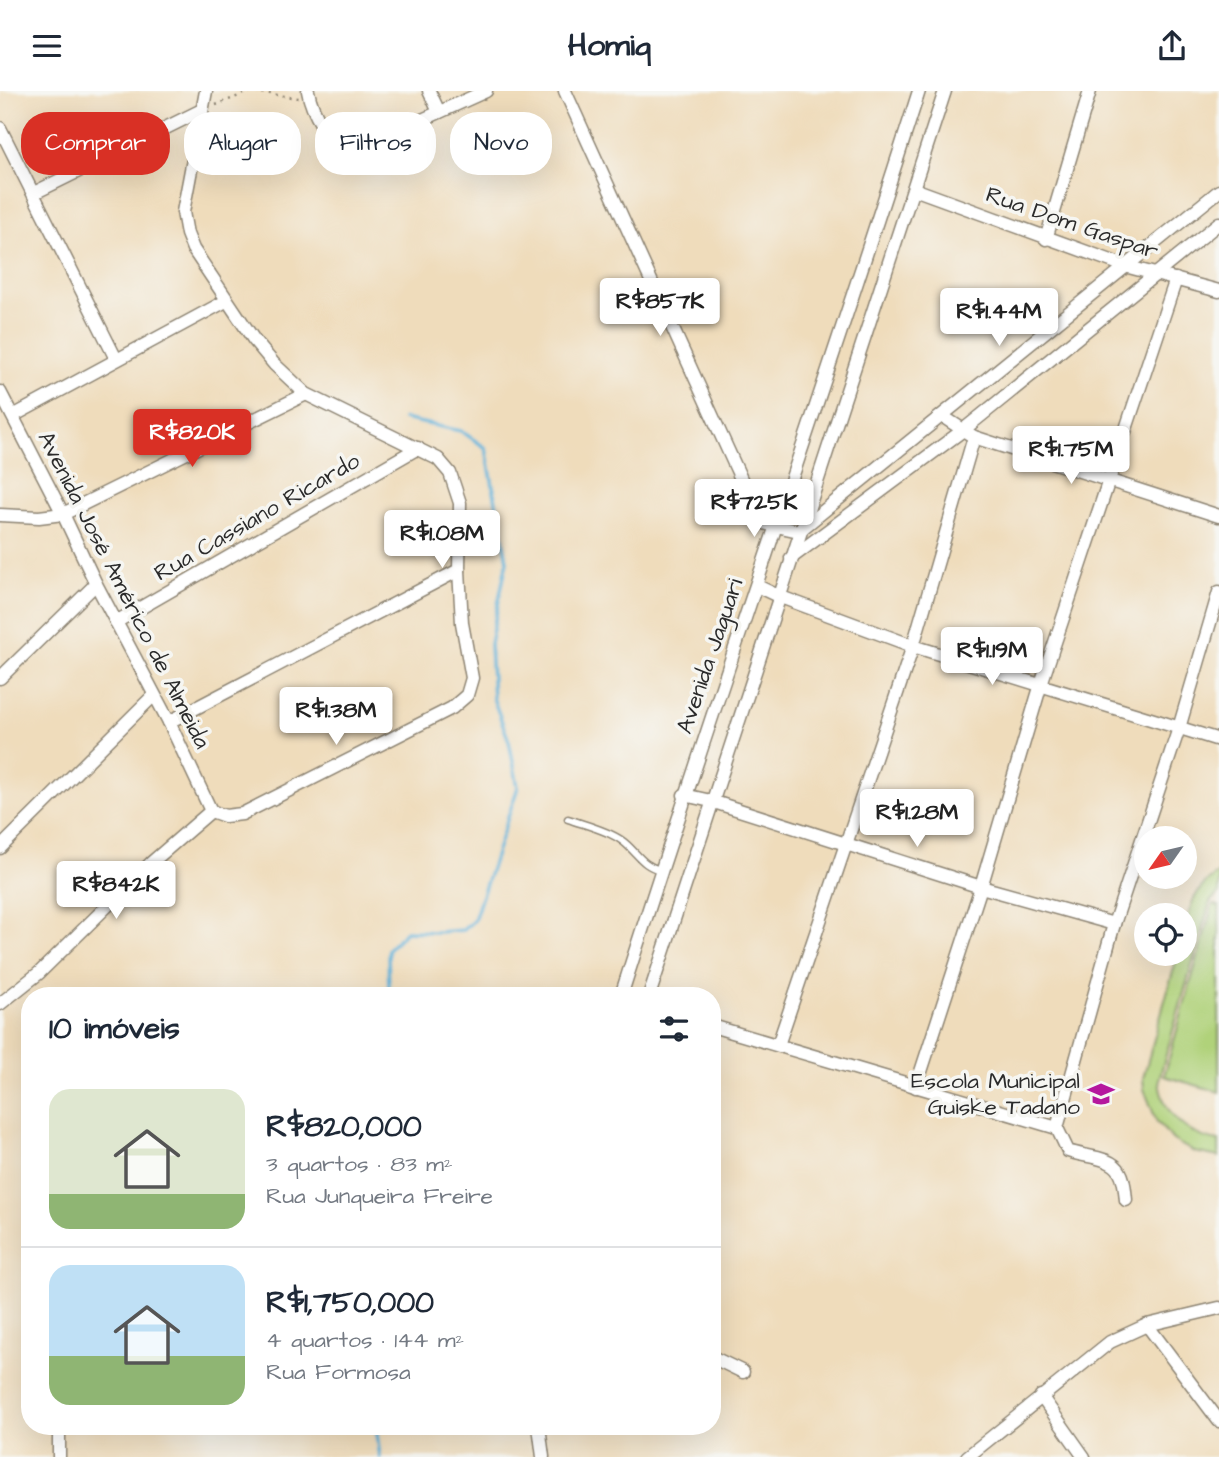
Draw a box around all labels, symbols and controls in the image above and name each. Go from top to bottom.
text: Homiq [568,23,651,68]
icon: menu [28,27,66,65]
icon: share [1153,27,1191,65]
chip: Comprar [21,112,170,175]
chip: Alugar [184,112,301,175]
chip: Filtros [315,112,436,175]
chip: Novo [450,112,552,175]
street label: Rua Dom Gaspar [982,179,1163,268]
pin: R$857K [603,279,717,338]
text: R$857K [616,285,704,317]
pin: R$1.44M [934,289,1064,348]
text: R$1.44M [956,295,1042,327]
pin: R$820K [135,409,249,469]
text: R$820K [149,416,235,448]
street label: Avenida José Américo de Almeida [30,426,218,754]
pin: R$1.75M [1006,427,1136,486]
text: R$1.75M [1029,433,1113,465]
street label: Rua Cassiano Ricardo [148,445,366,589]
pin: R$725K [697,479,811,539]
text: R$725K [711,486,797,518]
pin: R$1.08M [377,511,507,570]
text: R$1.08M [400,517,484,549]
street label: Avenida Jaguari [668,574,753,738]
pin: R$1.19M [927,627,1057,687]
text: R$1.19M [957,634,1027,666]
pin: R$1.38M [271,687,401,747]
text: R$1.38M [295,694,377,726]
pin: R$1.28M [852,789,982,849]
text: R$1.28M [876,796,958,828]
north arrow [1134,826,1197,889]
map controls [1134,826,1197,966]
pin: R$842K [59,861,173,921]
text: R$842K [73,868,159,900]
button: locate [1134,903,1197,966]
text: 10 imóveis [49,1008,180,1050]
icon: filters [655,1010,693,1048]
place label: Escola Municipal Guiske Tadano [911,1065,1080,1123]
school or university icon: Escola Municipal Guiske Tadano [1086,1079,1116,1109]
text: R$820,000 [266,1106,422,1148]
icon: home [105,1117,189,1201]
text: 3 quartos · 83 m² [266,1148,453,1180]
text: Rua Junqueira Freire [266,1180,493,1212]
text: R$1,750,000 [266,1282,434,1324]
icon: home [105,1293,189,1377]
text: 4 quartos · 144 m² [266,1324,464,1356]
text: Rua Formosa [266,1356,411,1388]

